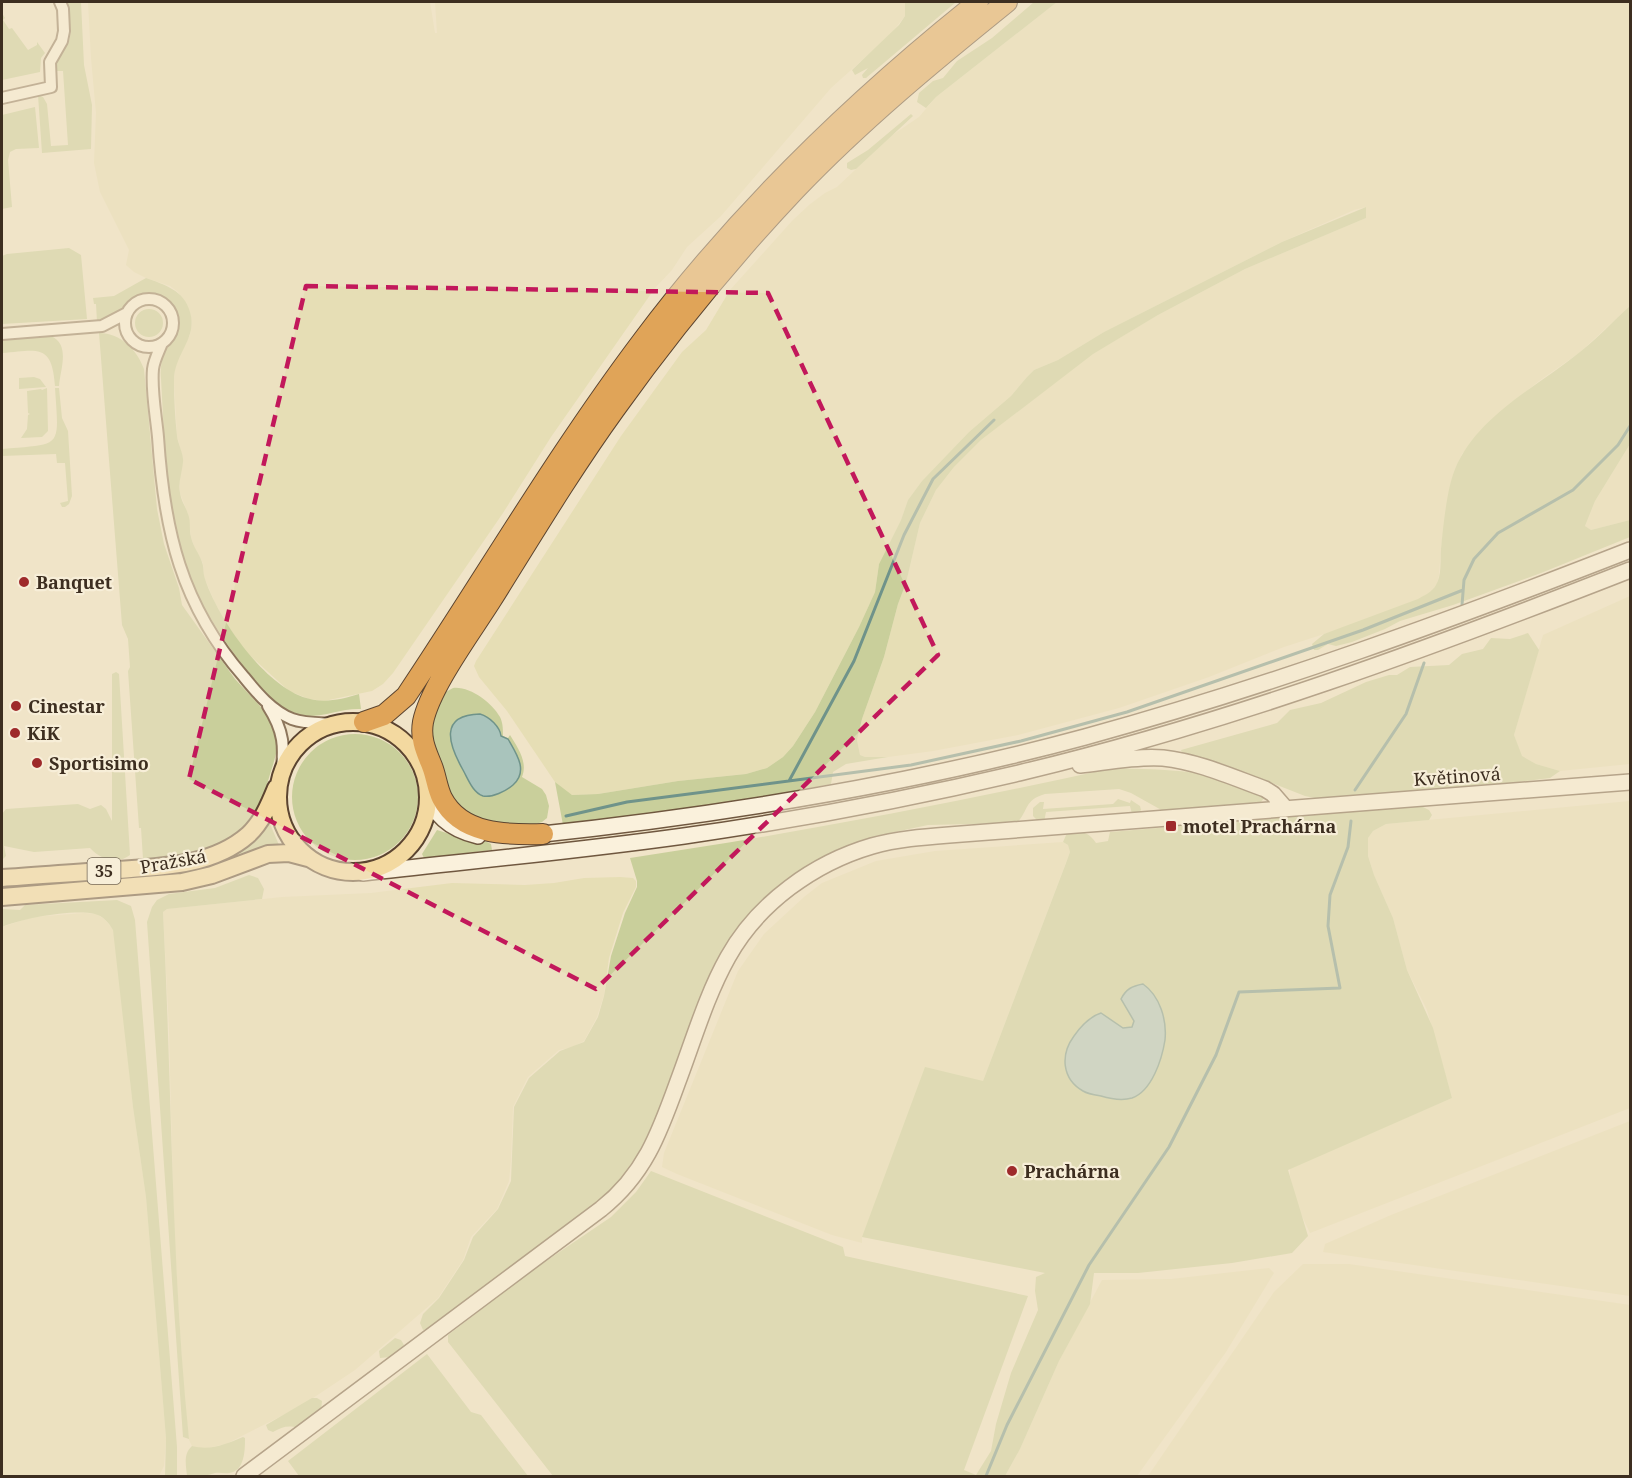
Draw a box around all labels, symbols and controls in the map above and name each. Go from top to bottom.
place label: Banquet [36,570,112,594]
marker: Banquet [17,575,31,589]
place label: Cinestar [28,694,105,718]
marker: Cinestar [9,699,23,713]
place label: KiK [27,721,61,745]
marker: KiK [8,726,22,740]
place label: Sportisimo [49,751,149,775]
marker: Sportisimo [30,756,44,770]
street label: Květinová [1413,761,1501,791]
place label: motel Prachárna [1183,814,1336,838]
marker: motel Prachárna [1164,819,1178,833]
street label: Pražská [138,843,208,879]
road number: 35 [88,858,120,884]
place label: Prachárna [1024,1159,1120,1183]
marker: Prachárna [1005,1164,1019,1178]

